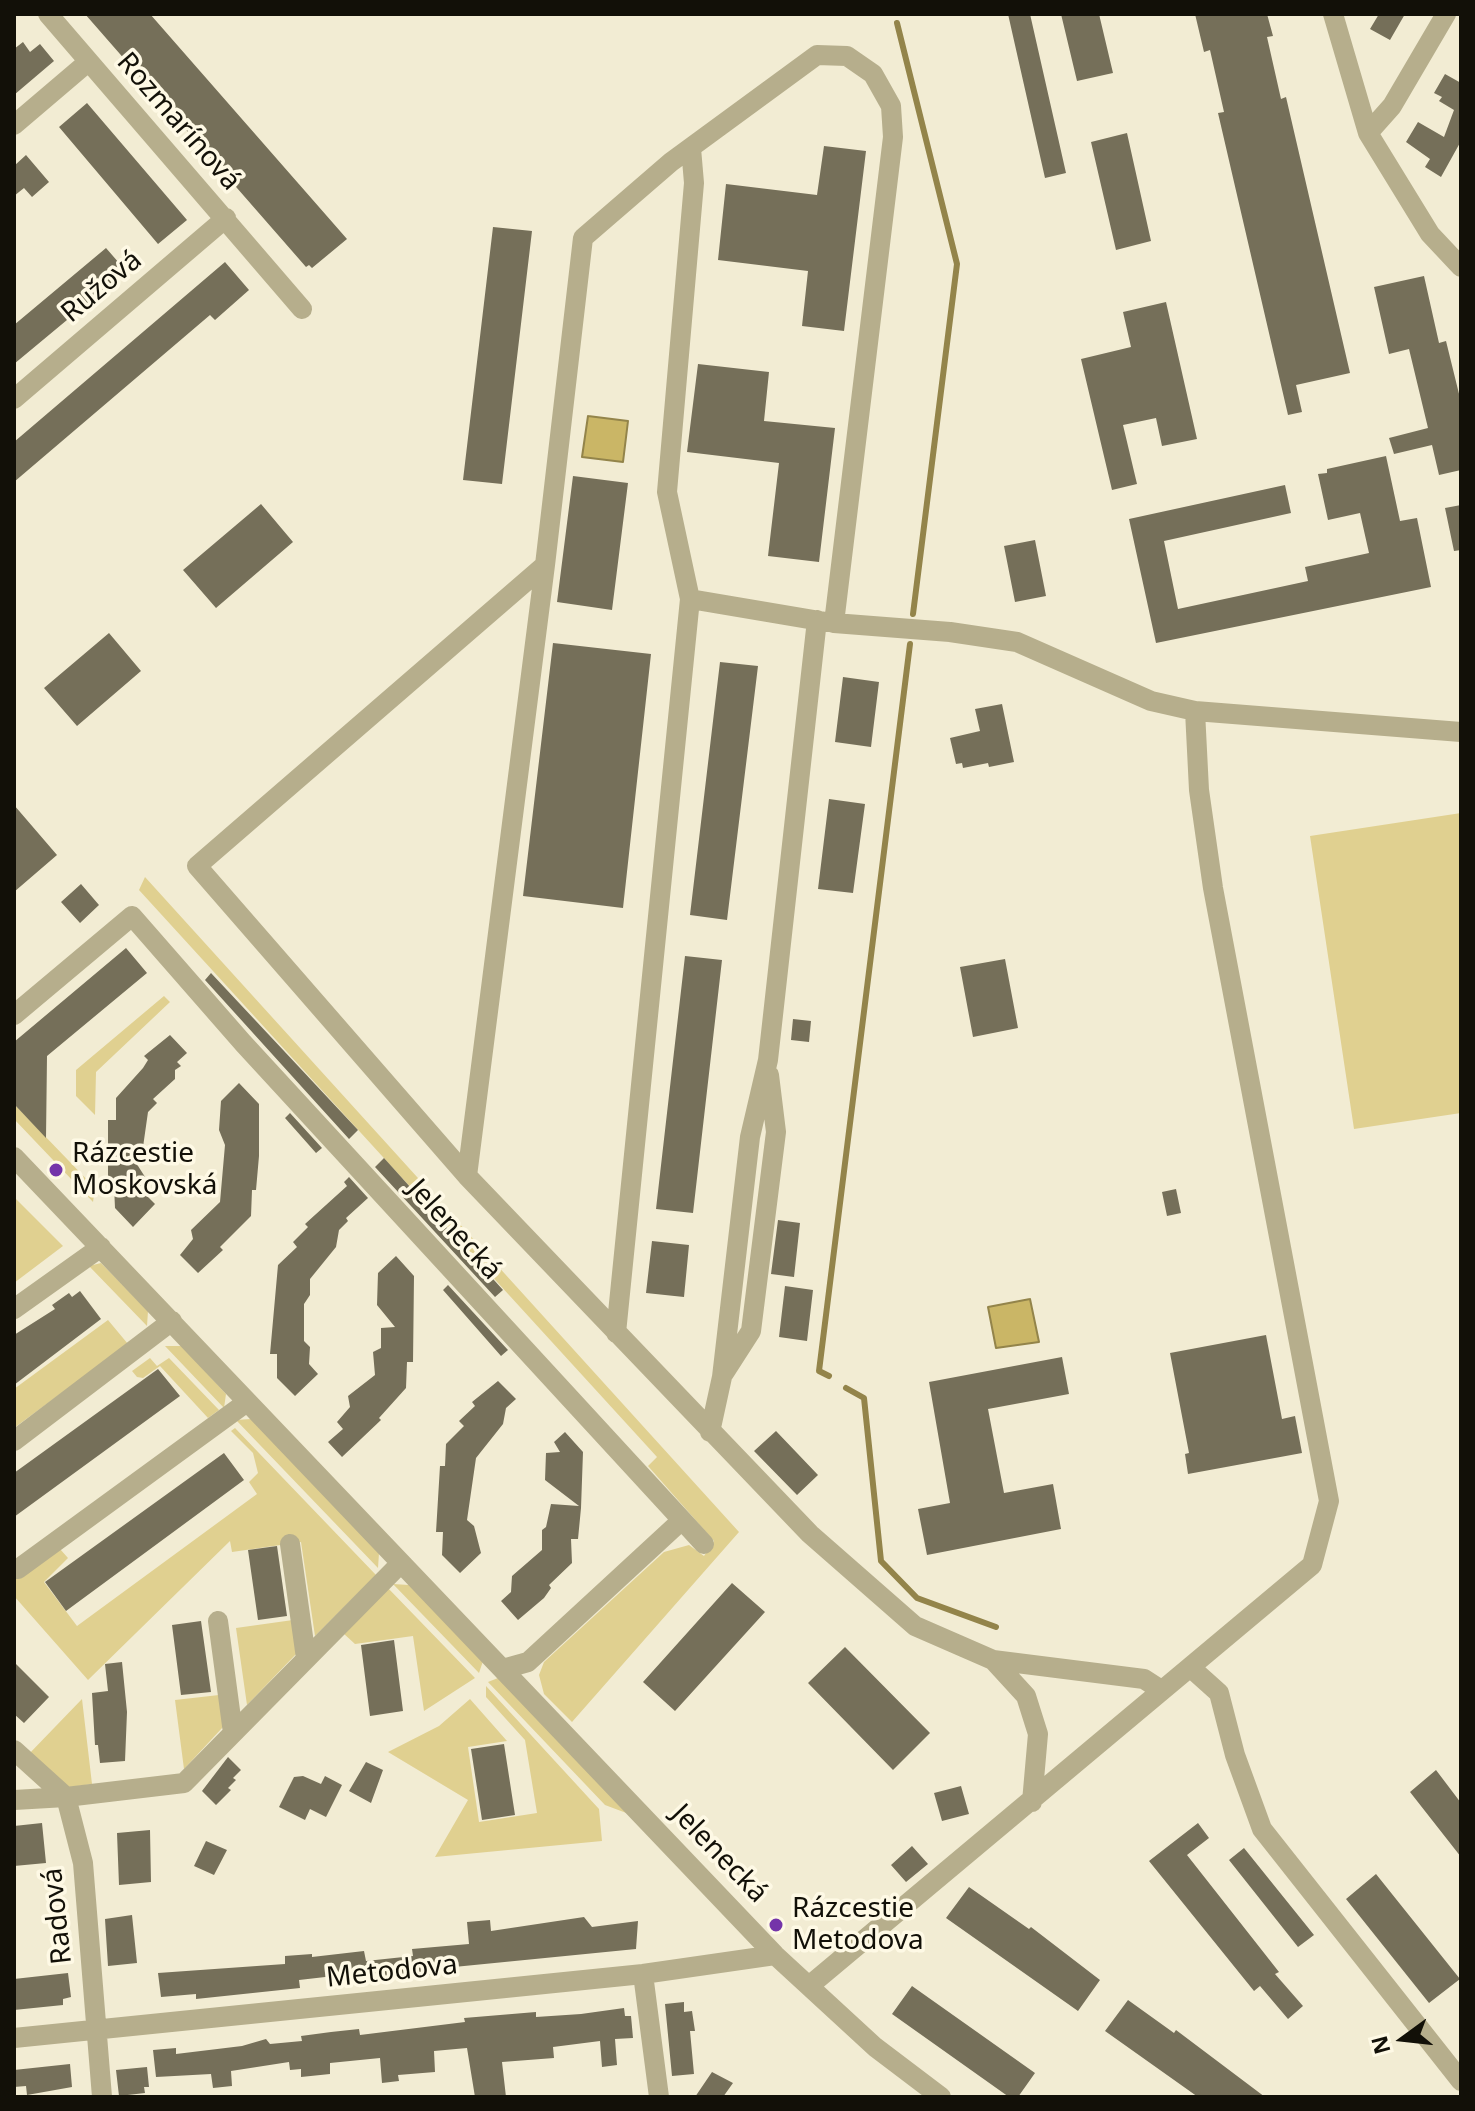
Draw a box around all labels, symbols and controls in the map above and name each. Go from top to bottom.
street label: Rozmarínová [109,46,247,198]
street label: Ružová [55,244,149,330]
place label: Rázcestie Moskovská [72,1137,217,1203]
marker: Rázcestie Moskovská [47,1161,65,1179]
street label: Jelenecká [400,1173,508,1287]
street label: Jelenecká [664,1798,774,1910]
street label: Radová [36,1866,80,1966]
place label: Rázcestie Metodova [792,1892,924,1958]
marker: Rázcestie Metodova [767,1916,785,1934]
street label: Metodova [325,1948,459,1996]
north arrow [1363,1999,1443,2079]
text: N [1363,2033,1397,2058]

